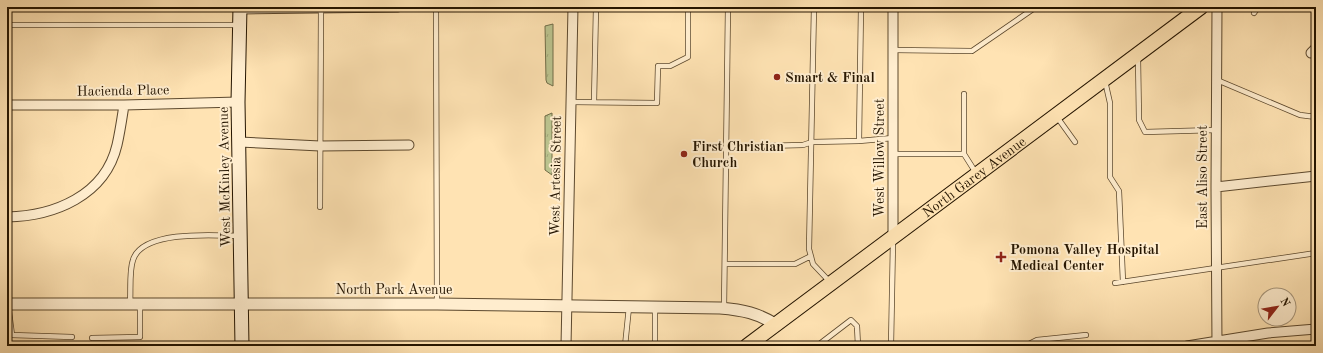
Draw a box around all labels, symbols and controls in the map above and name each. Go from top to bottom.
place label: Smart & Final [785,71,875,85]
marker: Smart & Final [772,72,782,82]
street label: Hacienda Place [77,83,170,99]
street label: West Willow Street [873,98,887,218]
street label: West McKinley Avenue [217,107,233,247]
street label: West Artesia Street [548,116,564,236]
street label: East Aliso Street [1196,125,1210,229]
street label: North Garey Avenue [920,134,1029,220]
place label: First Christian Church [692,140,784,170]
marker: First Christian Church [679,149,689,159]
place label: Pomona Valley Hospital Medical Center [1010,243,1159,273]
marker: Pomona Valley Hospital Medical Center [995,251,1007,263]
street label: North Park Avenue [335,283,453,297]
north arrow [1257,287,1297,327]
text: N [1277,296,1291,310]

